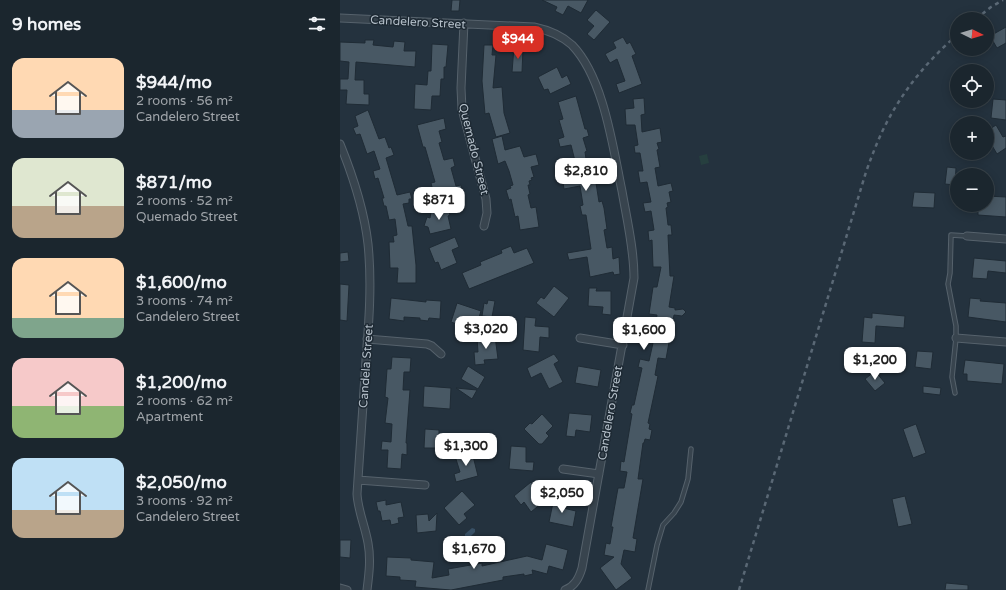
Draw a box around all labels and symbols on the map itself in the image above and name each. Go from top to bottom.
north arrow [950,12,994,56]
street label: Candelero Street [370,13,467,32]
pin: $944 [494,26,542,60]
street label: Quemado Street [456,102,492,197]
pin: $2,810 [553,158,619,192]
pin: $871 [415,187,463,221]
pin: $3,020 [453,316,519,350]
pin: $1,600 [611,317,677,351]
street label: Candela Street [356,323,376,408]
pin: $1,200 [842,347,908,381]
street label: Candelero Street [595,364,625,461]
pin: $1,300 [433,433,499,467]
pin: $2,050 [529,480,595,514]
pin: $1,670 [441,536,507,570]

